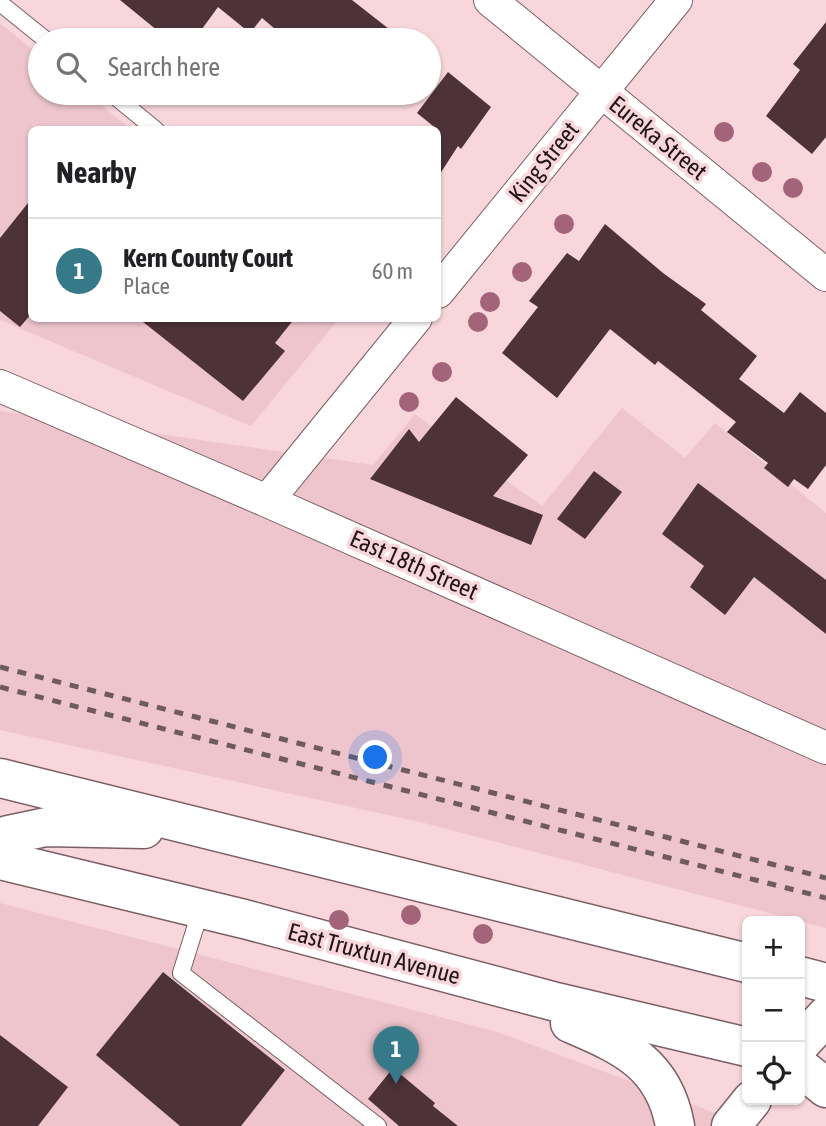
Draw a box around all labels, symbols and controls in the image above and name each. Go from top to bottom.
search box [28,28,441,105]
icon: search [52,48,90,86]
text: Search here [108,52,220,82]
street label: Eureka Street [604,90,713,185]
street label: King Street [503,116,584,207]
text: Nearby [56,155,136,189]
text: Kern County Court [123,243,293,273]
text: 1 [74,258,84,284]
text: 60 m [372,258,413,284]
text: Place [123,273,170,299]
street label: East 18th Street [346,524,482,605]
your location [358,740,392,774]
map controls [742,916,805,1105]
button: + [742,916,805,979]
street label: East Truxtun Avenue [285,918,463,990]
button: − [742,979,805,1042]
pin: 1 [373,1026,419,1084]
button: locate [742,1042,805,1105]

